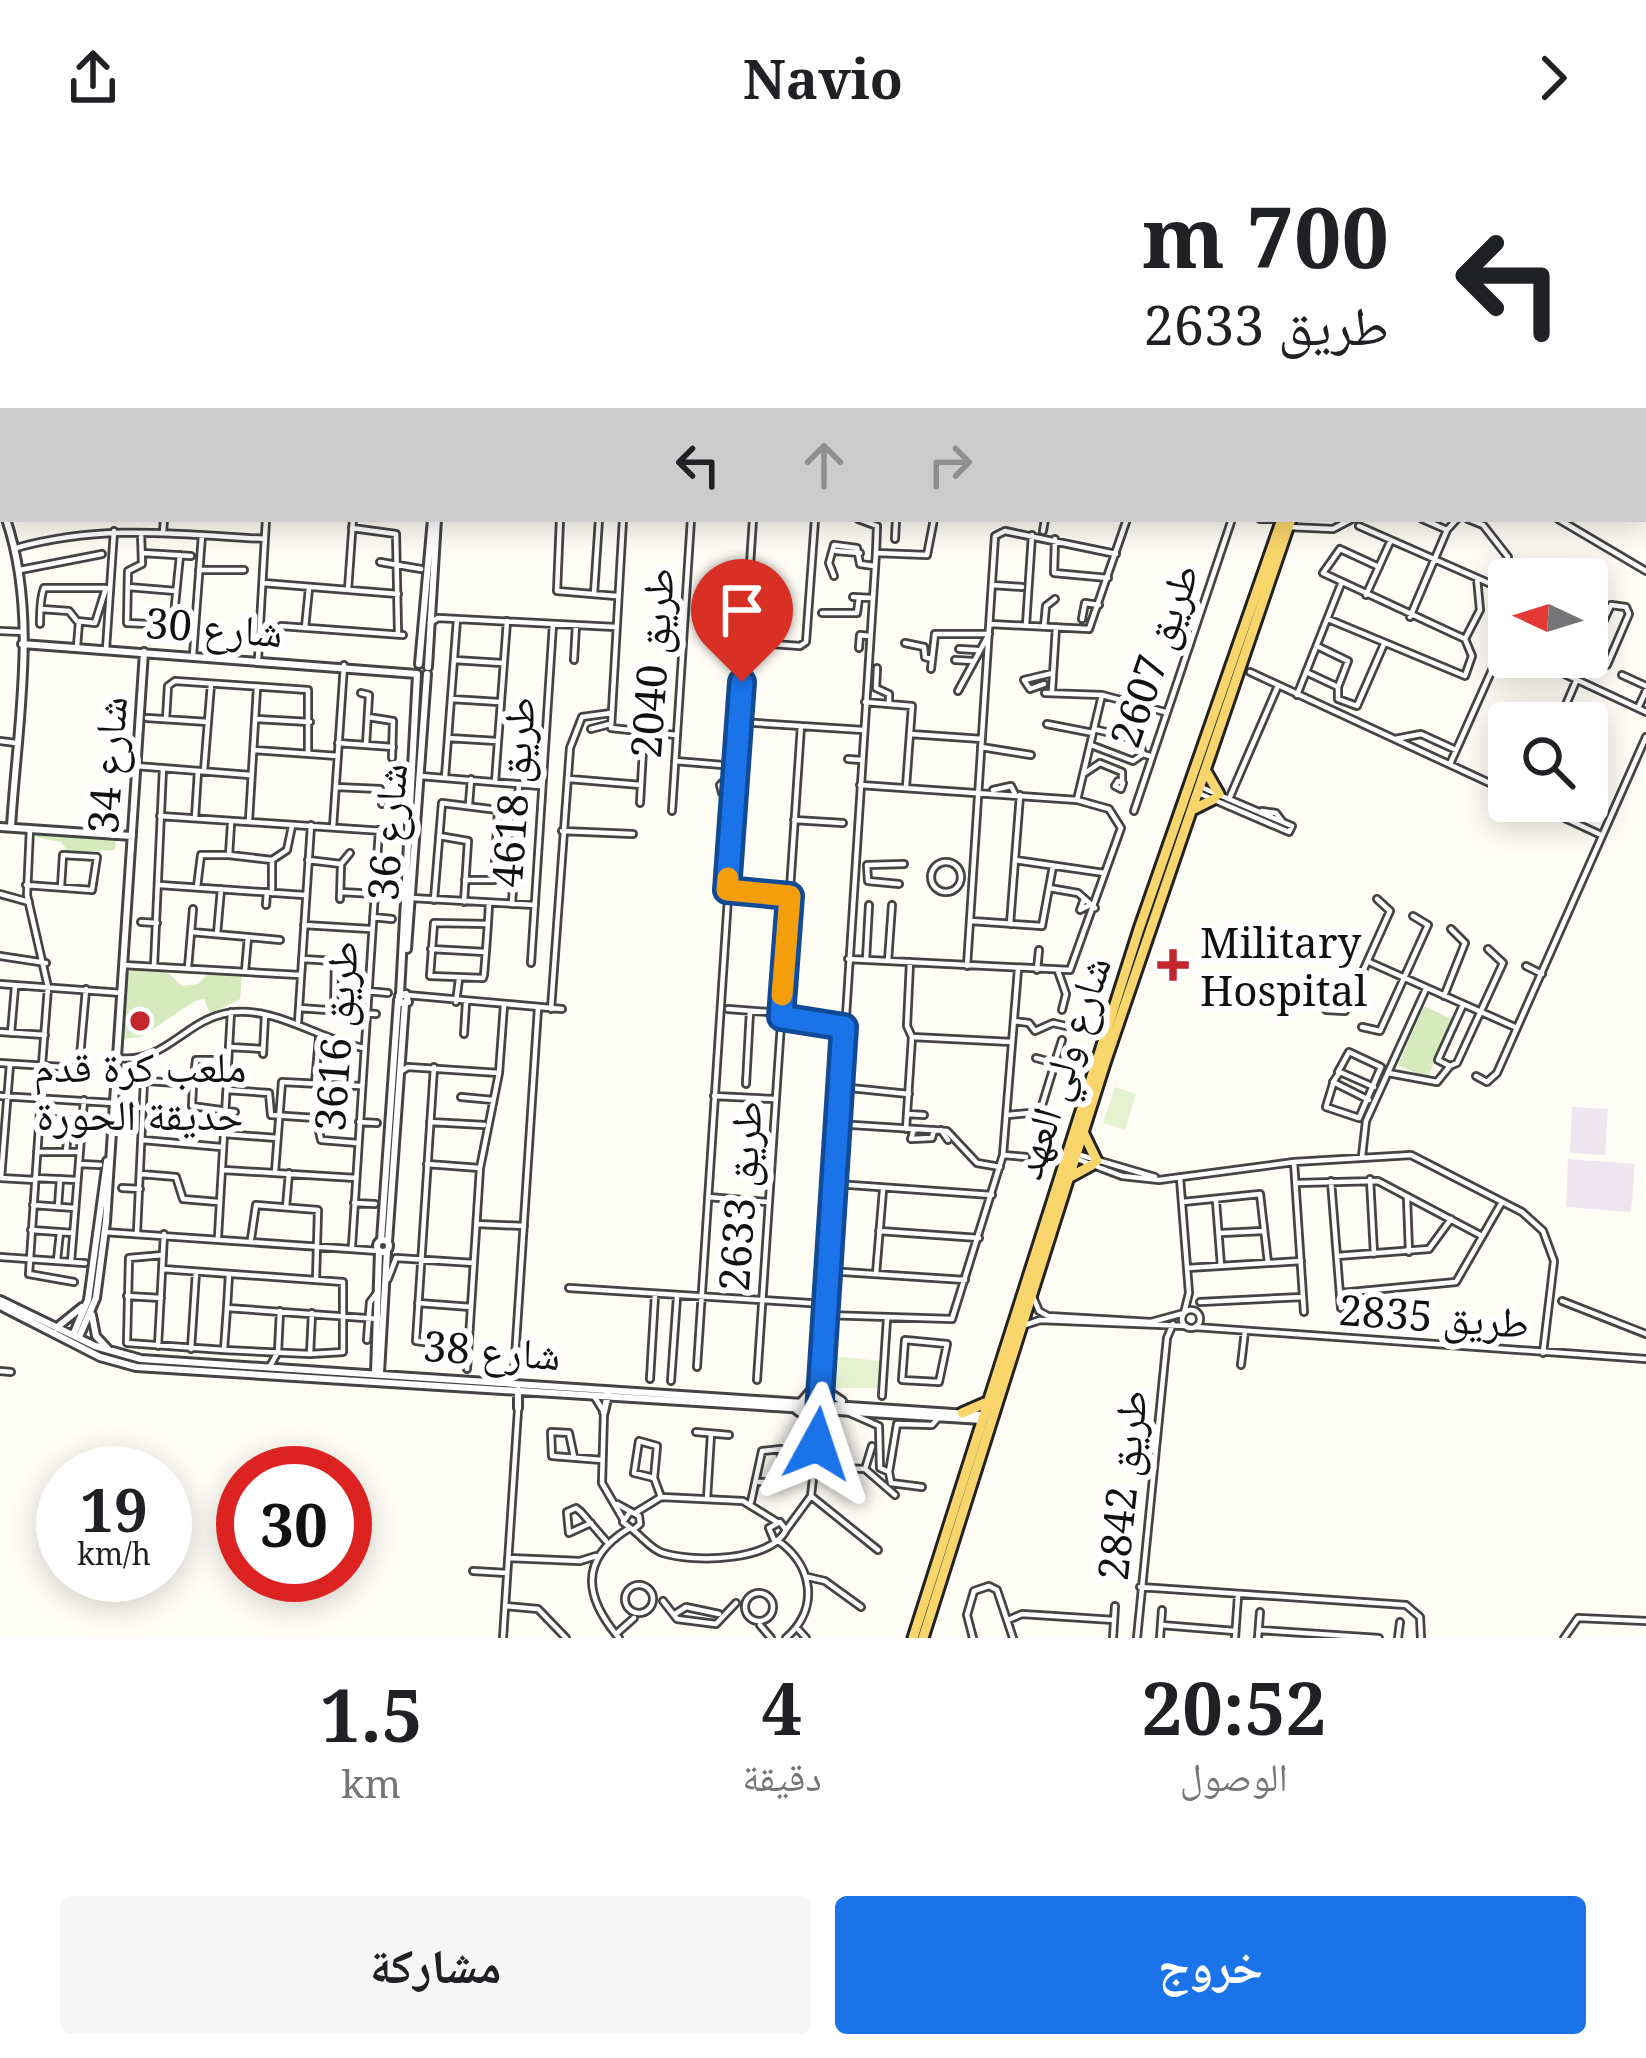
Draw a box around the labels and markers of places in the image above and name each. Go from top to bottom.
pin [691,559,793,682]
place label: Military Hospital [1200,913,1367,1018]
marker: Military Hospital [1157,949,1189,981]
marker: ملعب كرة قدم حديقة الحورة [127,1008,153,1034]
place label: ملعب كرة قدم حديقة الحورة [34,1037,246,1142]

